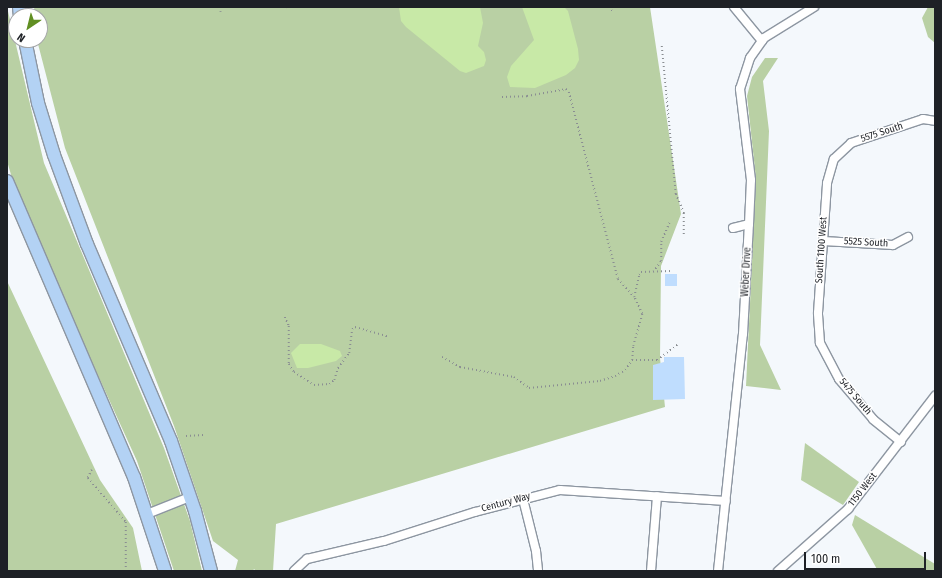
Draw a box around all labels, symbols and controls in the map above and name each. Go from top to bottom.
north arrow [8,8,48,48]
text: N [15,30,28,45]
street label: 5575 South [859,121,905,145]
street label: South 1100 West [814,216,830,284]
street label: 5525 South [844,236,888,250]
street label: Weber Drive [740,247,754,297]
street label: 5475 South [836,376,874,418]
street label: 1150 West [846,471,880,509]
street label: Century Way [480,491,532,515]
scale bar [806,544,928,570]
text: 100 m [811,552,840,566]

